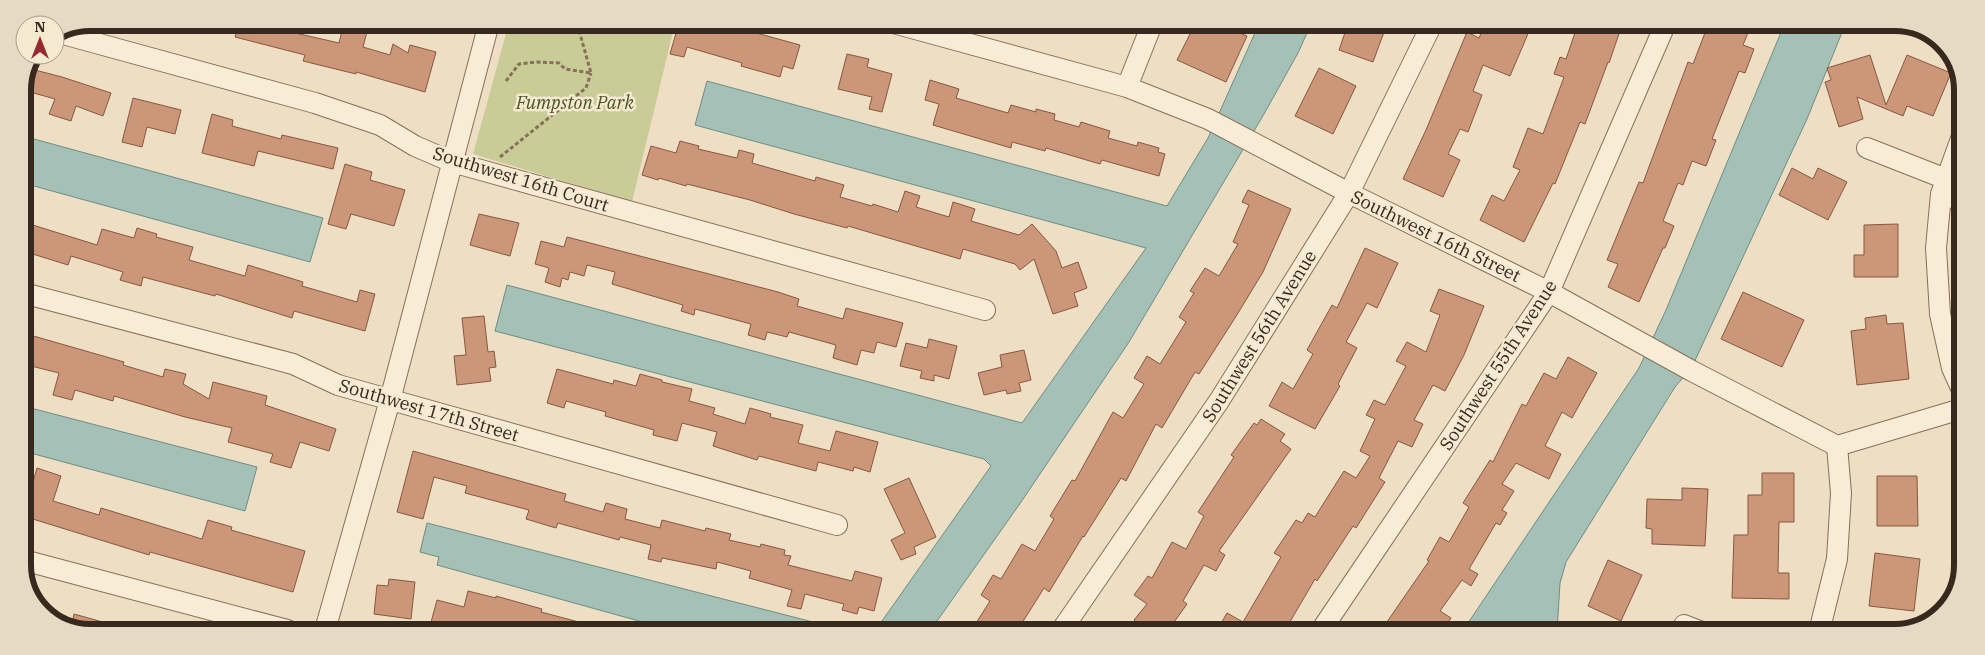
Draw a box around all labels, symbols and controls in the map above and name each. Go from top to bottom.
north arrow [15,15,65,65]
text: N [34,18,46,36]
park label: Fumpston Park [515,91,634,114]
street label: Southwest 16th Court [430,141,612,217]
street label: Southwest 16th Street [1347,185,1525,287]
street label: Southwest 56th Avenue [1197,246,1321,426]
street label: Southwest 55th Avenue [1434,275,1562,455]
street label: Southwest 17th Street [336,373,522,447]

